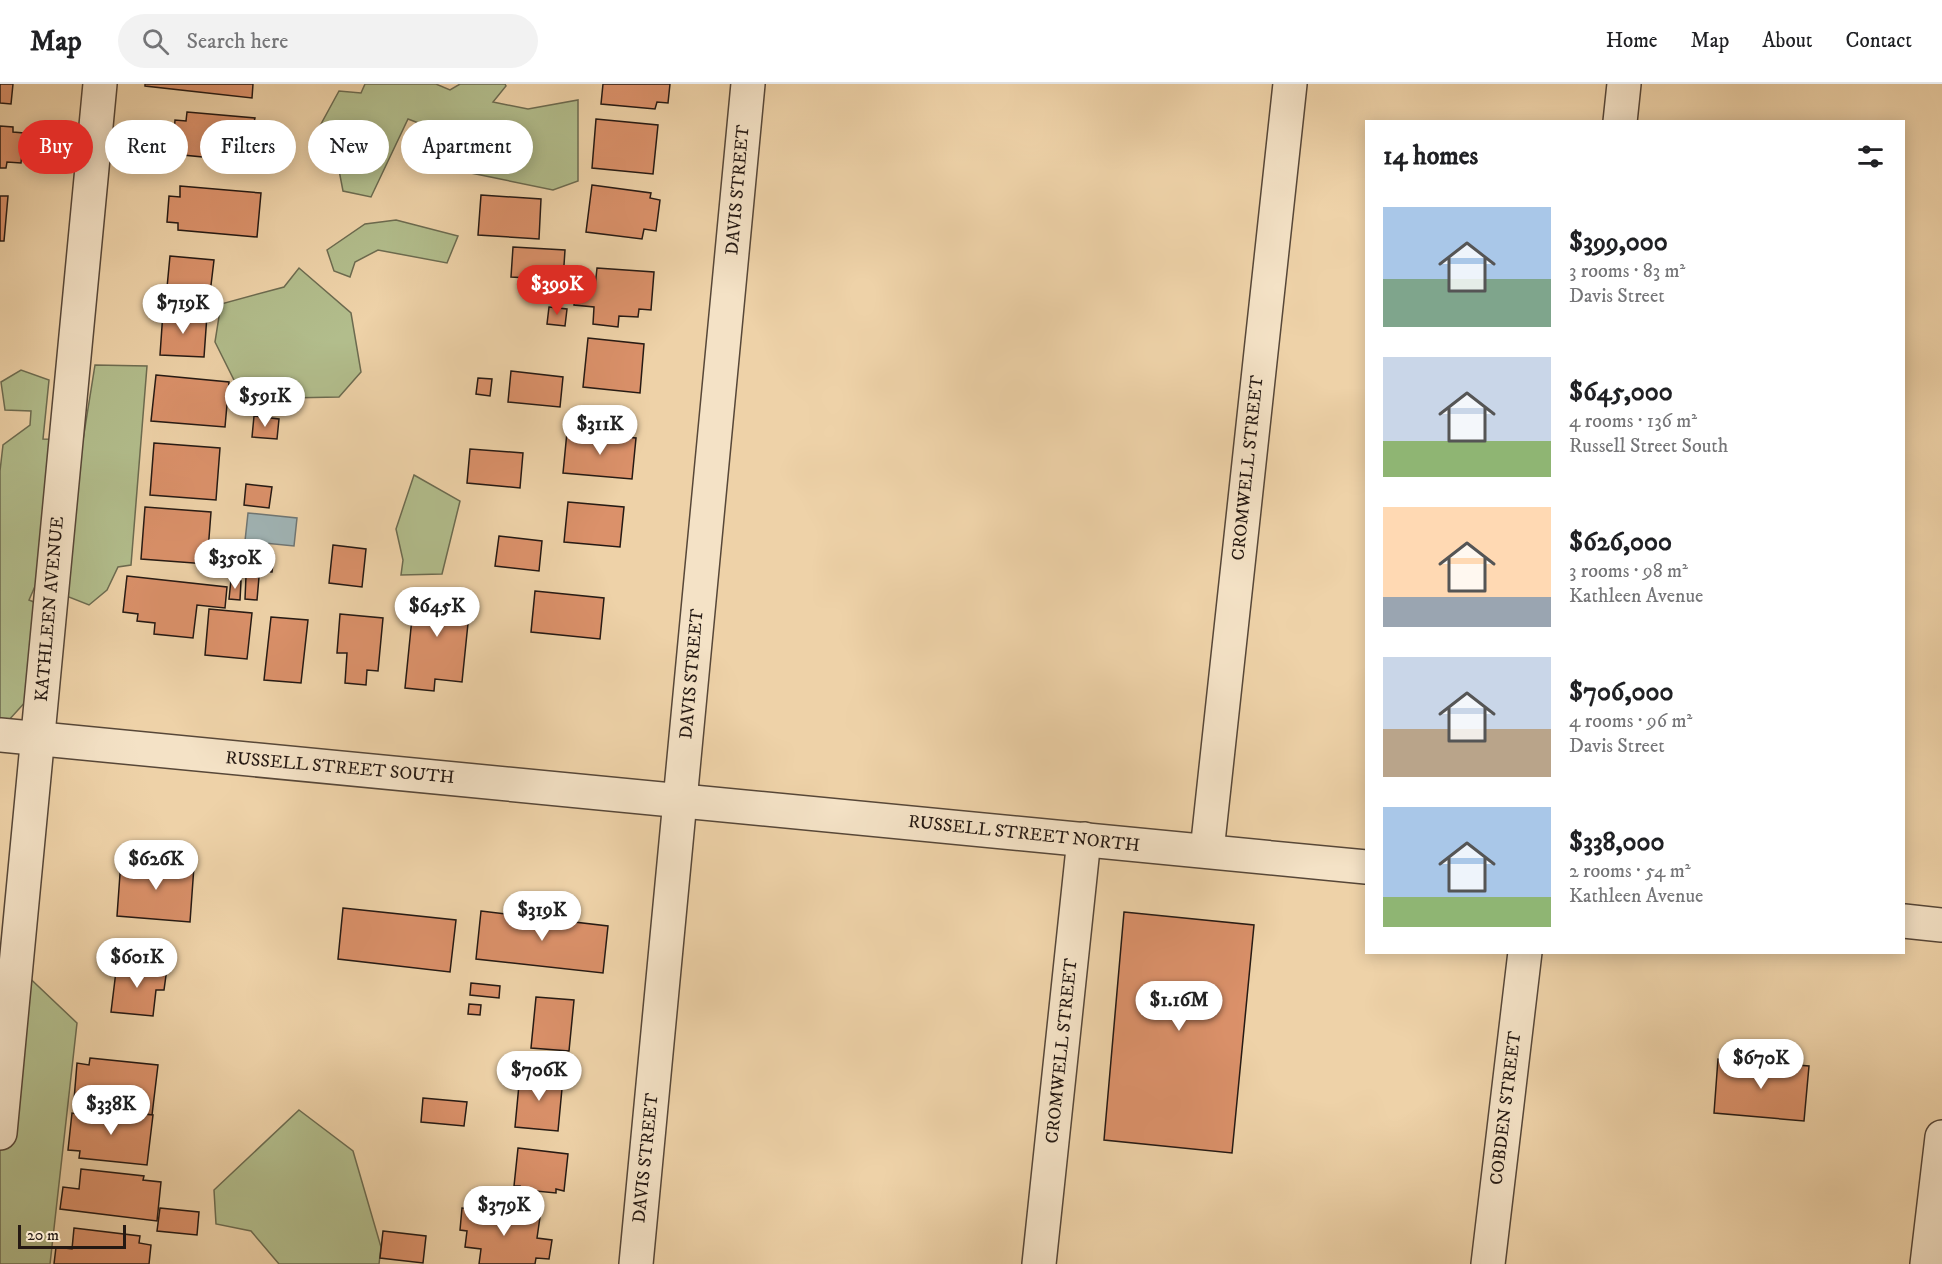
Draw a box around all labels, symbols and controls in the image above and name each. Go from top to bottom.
search box [118,14,538,68]
text: Map [30,24,82,59]
icon: search [139,25,172,58]
text: Search here [187,28,288,55]
text: Home [1606,28,1658,54]
text: Map [1691,28,1729,54]
text: About [1762,28,1813,54]
text: Contact [1846,28,1912,54]
chip: Buy [18,120,93,174]
chip: Rent [105,120,188,174]
chip: Filters [200,120,296,174]
chip: New [308,120,389,174]
chip: Apartment [401,120,533,174]
street label: DAVIS STREET [721,124,755,256]
text: 14 homes [1383,140,1478,173]
icon: filters [1854,140,1887,173]
text: $399,000 [1569,226,1668,259]
icon: home [1431,231,1503,303]
text: 3 rooms · 83 m² [1569,259,1685,284]
pin: $399K [515,265,599,316]
text: $399K [531,272,583,297]
pin: $719K [141,284,225,335]
text: Davis Street [1569,284,1665,309]
text: $719K [157,291,209,316]
street label: CROMWELL STREET [1227,374,1269,562]
text: $645,000 [1569,376,1673,409]
pin: $591K [223,377,307,428]
icon: home [1431,381,1503,453]
text: $591K [239,384,291,409]
pin: $311K [558,405,642,456]
text: 4 rooms · 136 m² [1569,409,1697,434]
text: $311K [576,412,624,437]
text: Russell Street South [1569,434,1728,459]
street label: KATHLEEN AVENUE [31,515,69,703]
text: $626,000 [1569,526,1672,559]
icon: home [1431,531,1503,603]
pin: $350K [193,539,277,590]
text: $350K [208,546,262,571]
text: 3 rooms · 98 m² [1569,559,1688,584]
text: Kathleen Avenue [1569,584,1703,609]
pin: $645K [395,587,479,638]
text: $645K [409,594,465,619]
street label: DAVIS STREET [675,608,709,740]
text: $706,000 [1569,676,1673,709]
icon: home [1431,681,1503,753]
text: 4 rooms · 96 m² [1569,709,1692,734]
text: Davis Street [1569,734,1665,759]
street label: RUSSELL STREET SOUTH [225,747,455,789]
street label: RUSSELL STREET NORTH [907,811,1141,857]
text: $338,000 [1569,826,1665,859]
icon: home [1431,831,1503,903]
pin: $626K [114,840,198,891]
text: $626K [128,847,184,872]
text: 2 rooms · 54 m² [1569,859,1691,884]
text: Kathleen Avenue [1569,884,1703,909]
pin: $319K [500,891,584,942]
text: $319K [517,898,567,923]
pin: $601K [95,938,179,989]
text: $601K [110,945,164,970]
street label: CROMWELL STREET [1041,957,1083,1145]
pin: $1.16M [1130,981,1228,1032]
text: $1.16M [1150,988,1208,1013]
street label: COBDEN STREET [1486,1030,1526,1186]
pin: $670K [1719,1039,1803,1090]
text: $670K [1733,1046,1789,1071]
pin: $706K [497,1051,581,1102]
text: $706K [511,1058,567,1083]
pin: $338K [69,1085,153,1136]
text: $338K [86,1092,136,1117]
street label: DAVIS STREET [628,1092,664,1224]
pin: $379K [462,1186,546,1237]
text: $379K [478,1193,530,1218]
scale bar [18,1222,126,1250]
text: 20 m [27,1225,59,1245]

